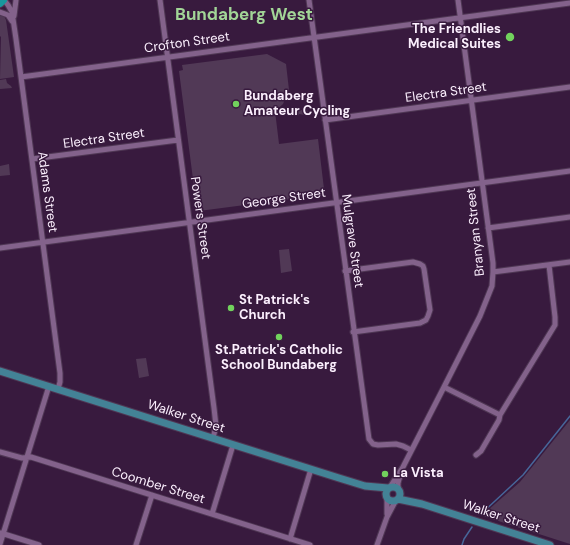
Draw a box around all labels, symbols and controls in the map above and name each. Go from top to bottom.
district label: Bundaberg West [175,6,313,26]
place label: The Friendlies Medical Suites [408,22,501,53]
street label: Crofton Street [143,29,231,57]
marker: The Friendlies Medical Suites [504,31,516,43]
street label: Electra Street [404,80,488,106]
place label: Bundaberg Amateur Cycling [244,89,350,120]
marker: Bundaberg Amateur Cycling [231,99,241,109]
street label: Electra Street [62,126,146,152]
street label: Adams Street [34,150,60,234]
street label: Powers Street [186,176,214,260]
street label: George Street [241,185,327,213]
street label: Branyan Street [464,187,488,277]
street label: Mulgrave Street [338,193,366,289]
place label: St Patrick's Church [239,293,310,324]
marker: St Patrick's Church [226,303,236,313]
marker: St.Patrick's Catholic School Bundaberg [274,332,284,342]
place label: St.Patrick's Catholic School Bundaberg [215,343,343,374]
street label: Walker Street [145,397,227,437]
street label: Coomber Street [109,464,207,508]
place label: La Vista [393,466,444,482]
marker: La Vista [380,469,390,479]
street label: Walker Street [460,497,542,537]

